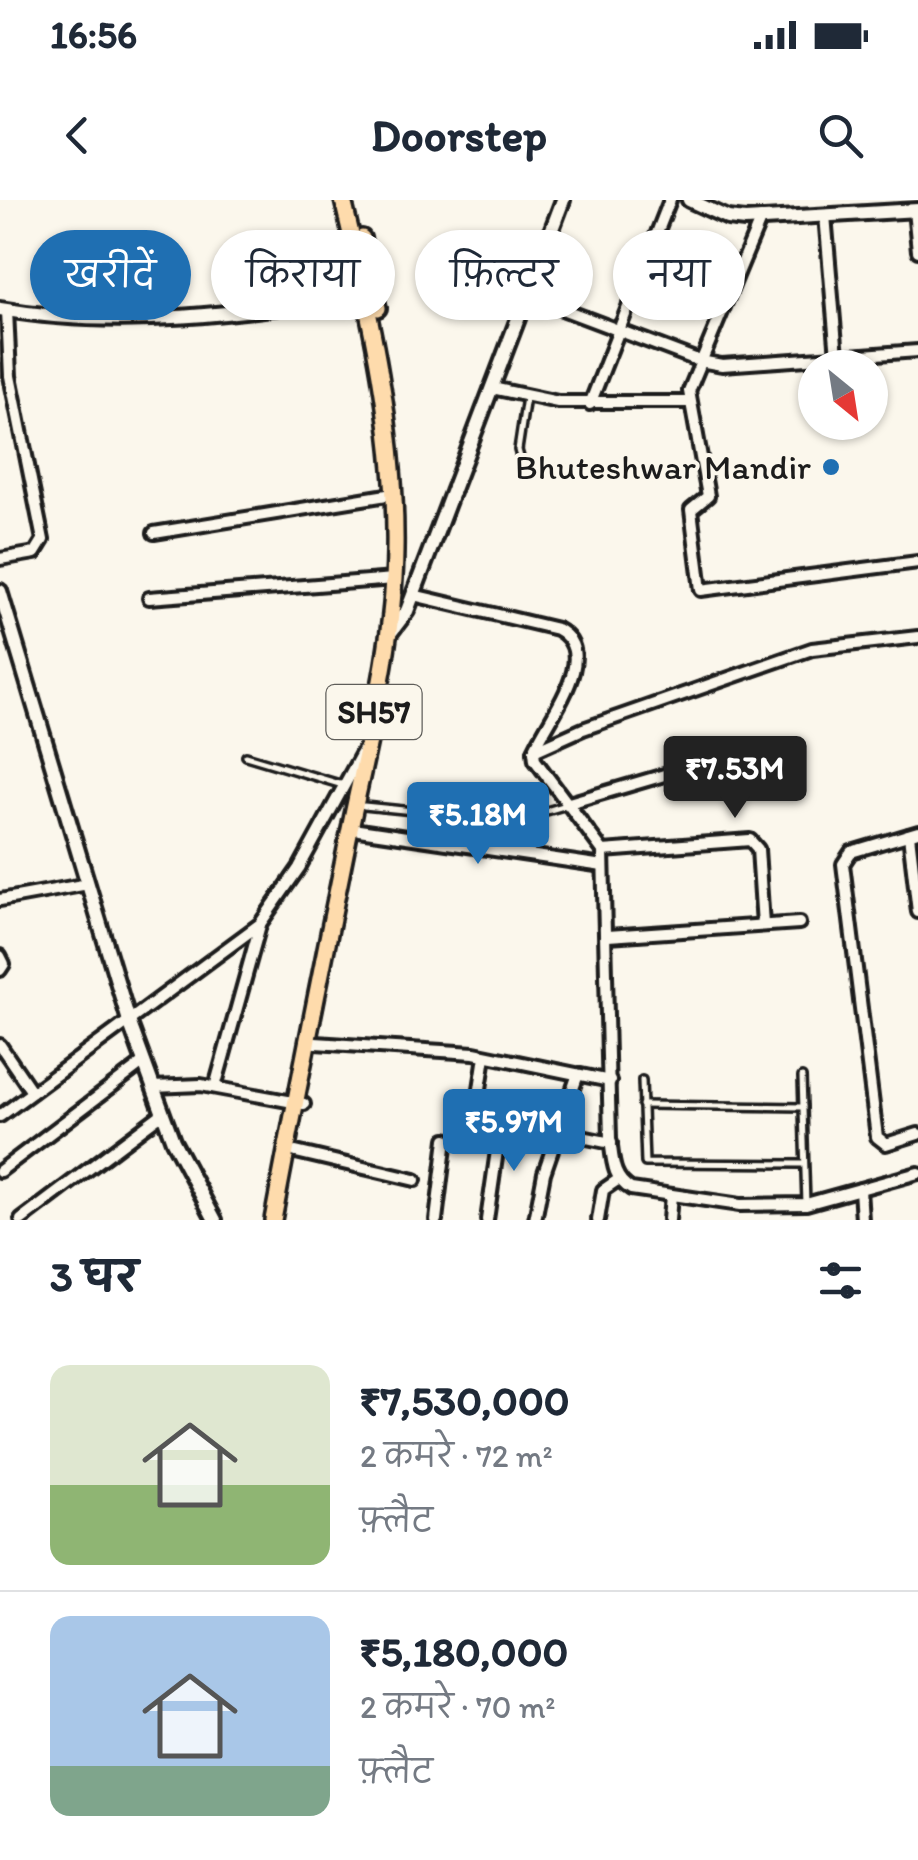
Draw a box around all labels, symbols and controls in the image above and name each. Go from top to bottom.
text: 16:56 [50,12,137,58]
icon: back [50,108,105,163]
text: Doorstep [371,108,547,162]
icon: search [813,108,868,163]
chip: खरीदें [30,230,191,320]
chip: किराया [211,230,395,320]
chip: फ़िल्टर [415,230,593,320]
chip: नया [613,230,745,320]
north arrow [798,350,888,440]
map controls [798,350,888,440]
place label: Bhuteshwar Mandir [515,446,811,488]
marker: Bhuteshwar Mandir [820,456,842,478]
road number: SH57 [326,685,422,739]
pin: ₹7.53M [654,736,816,821]
text: ₹7.53M [686,749,784,787]
pin: ₹5.18M [397,782,559,867]
text: ₹5.18M [429,795,527,833]
pin: ₹5.97M [433,1089,595,1174]
text: ₹5.97M [465,1102,563,1140]
text: 3 घर [50,1251,138,1302]
icon: filters [813,1253,868,1308]
text: ₹7,530,000 [360,1375,570,1426]
icon: home [130,1405,250,1525]
text: 2 कमरे · 72 m² [360,1437,553,1475]
text: फ़्लैट [360,1502,433,1540]
text: ₹5,180,000 [360,1626,568,1677]
icon: home [130,1656,250,1776]
text: 2 कमरे · 70 m² [360,1688,556,1726]
text: फ़्लैट [360,1753,433,1791]

